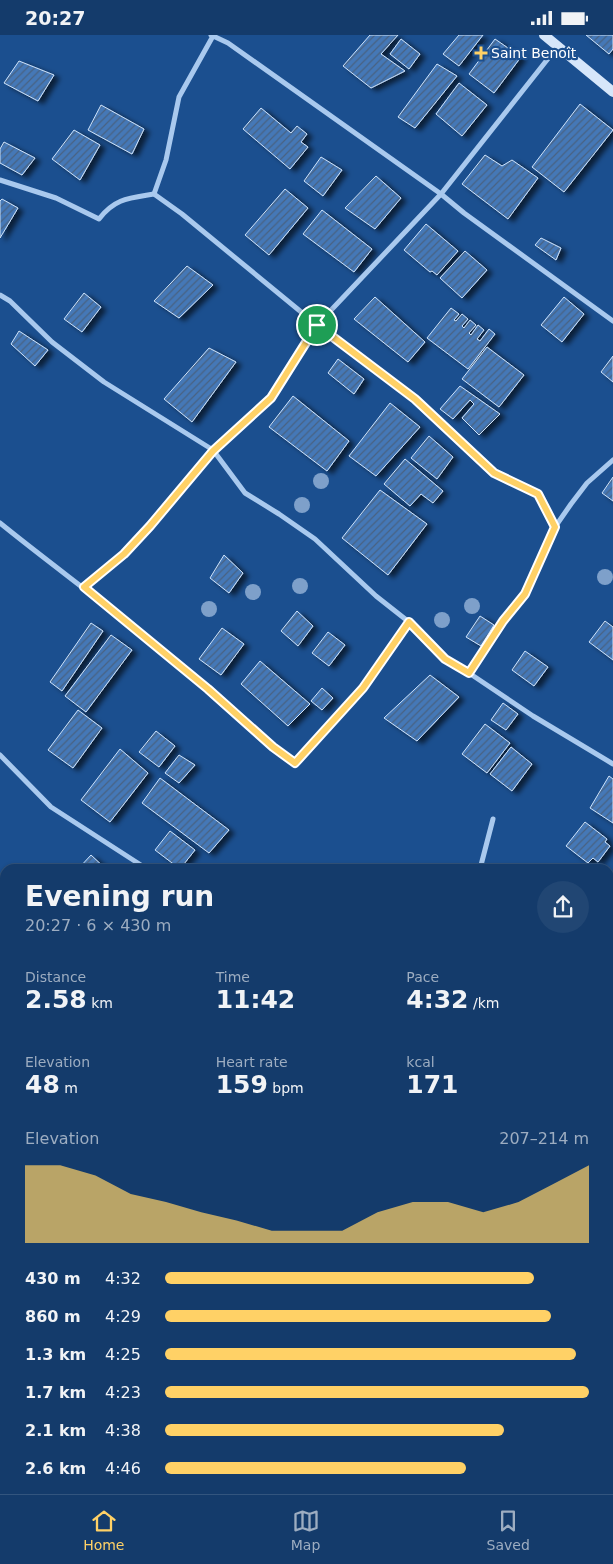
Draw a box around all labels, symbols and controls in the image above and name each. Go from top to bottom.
text: 20:27 [25,7,85,29]
place label: Saint Benoît [491,45,577,61]
marker: Saint Benoît [475,47,487,59]
pin [296,304,338,346]
icon: arrive [303,311,331,339]
text: Evening run [25,880,214,913]
button: share [537,881,589,933]
text: 20:27 · 6 × 430 m [25,916,171,935]
text: Distance [25,969,86,985]
text: Time [216,969,250,985]
text: Pace [406,969,439,985]
text: 2.58 [25,985,87,1014]
text: 11:42 [216,985,295,1014]
text: 4:32 [406,985,469,1014]
text: km [87,995,113,1011]
text: /km [469,995,499,1011]
text: Elevation [25,1054,90,1070]
text: Heart rate [216,1054,288,1070]
text: kcal [406,1054,435,1070]
text: 48 [25,1070,60,1099]
text: 159 [216,1070,268,1099]
text: 171 [406,1070,459,1099]
text: m [60,1080,78,1096]
text: bpm [268,1080,304,1096]
text: Elevation [25,1129,99,1148]
text: 207–214 m [499,1129,589,1148]
text: 430 m [25,1269,81,1288]
text: 4:32 [105,1269,141,1288]
text: 860 m [25,1307,81,1326]
text: 4:29 [105,1307,141,1326]
text: 1.3 km [25,1345,86,1364]
text: 4:25 [105,1345,141,1364]
text: 1.7 km [25,1383,86,1402]
text: 4:23 [105,1383,141,1402]
text: 2.1 km [25,1421,86,1440]
text: 4:38 [105,1421,141,1440]
text: 2.6 km [25,1459,86,1478]
text: 4:46 [105,1459,141,1478]
tab: Home [83,1507,124,1553]
tab: Map [291,1507,320,1553]
tab: Saved [487,1507,530,1553]

